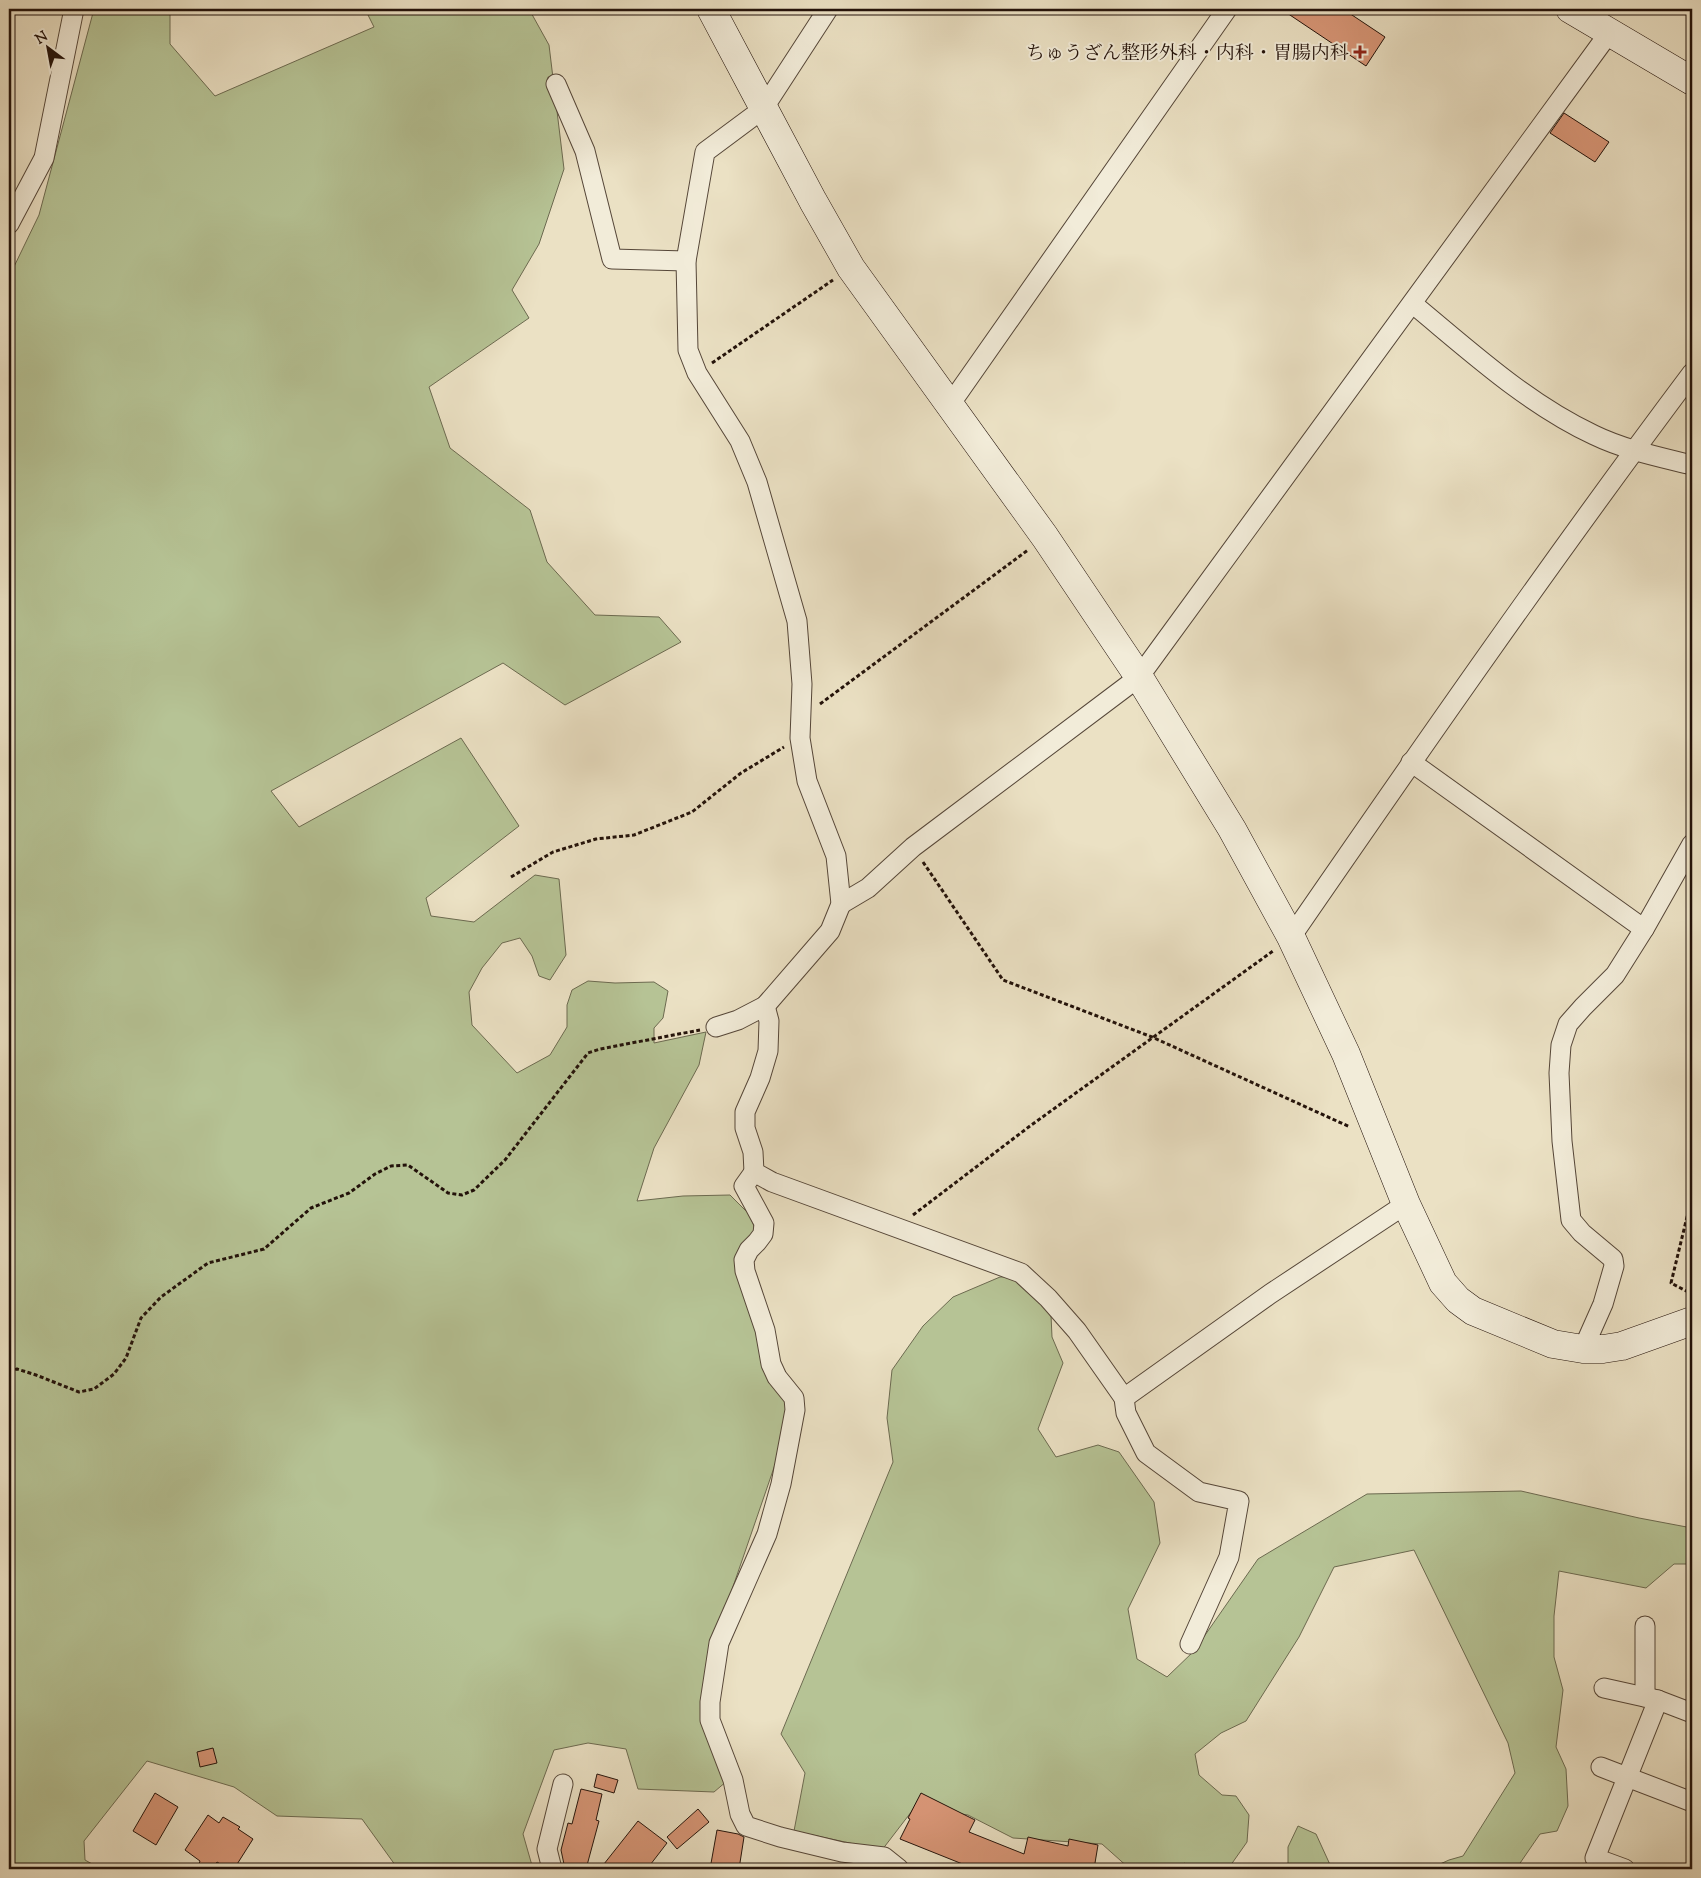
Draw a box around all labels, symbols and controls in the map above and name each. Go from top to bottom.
north arrow [22,22,72,72]
text: N [32,27,52,50]
place label: ちゅうざん整形外科・内科・胃腸内科 [1026,41,1349,68]
marker: ちゅうざん整形外科・内科・胃腸内科 [1353,45,1367,59]

